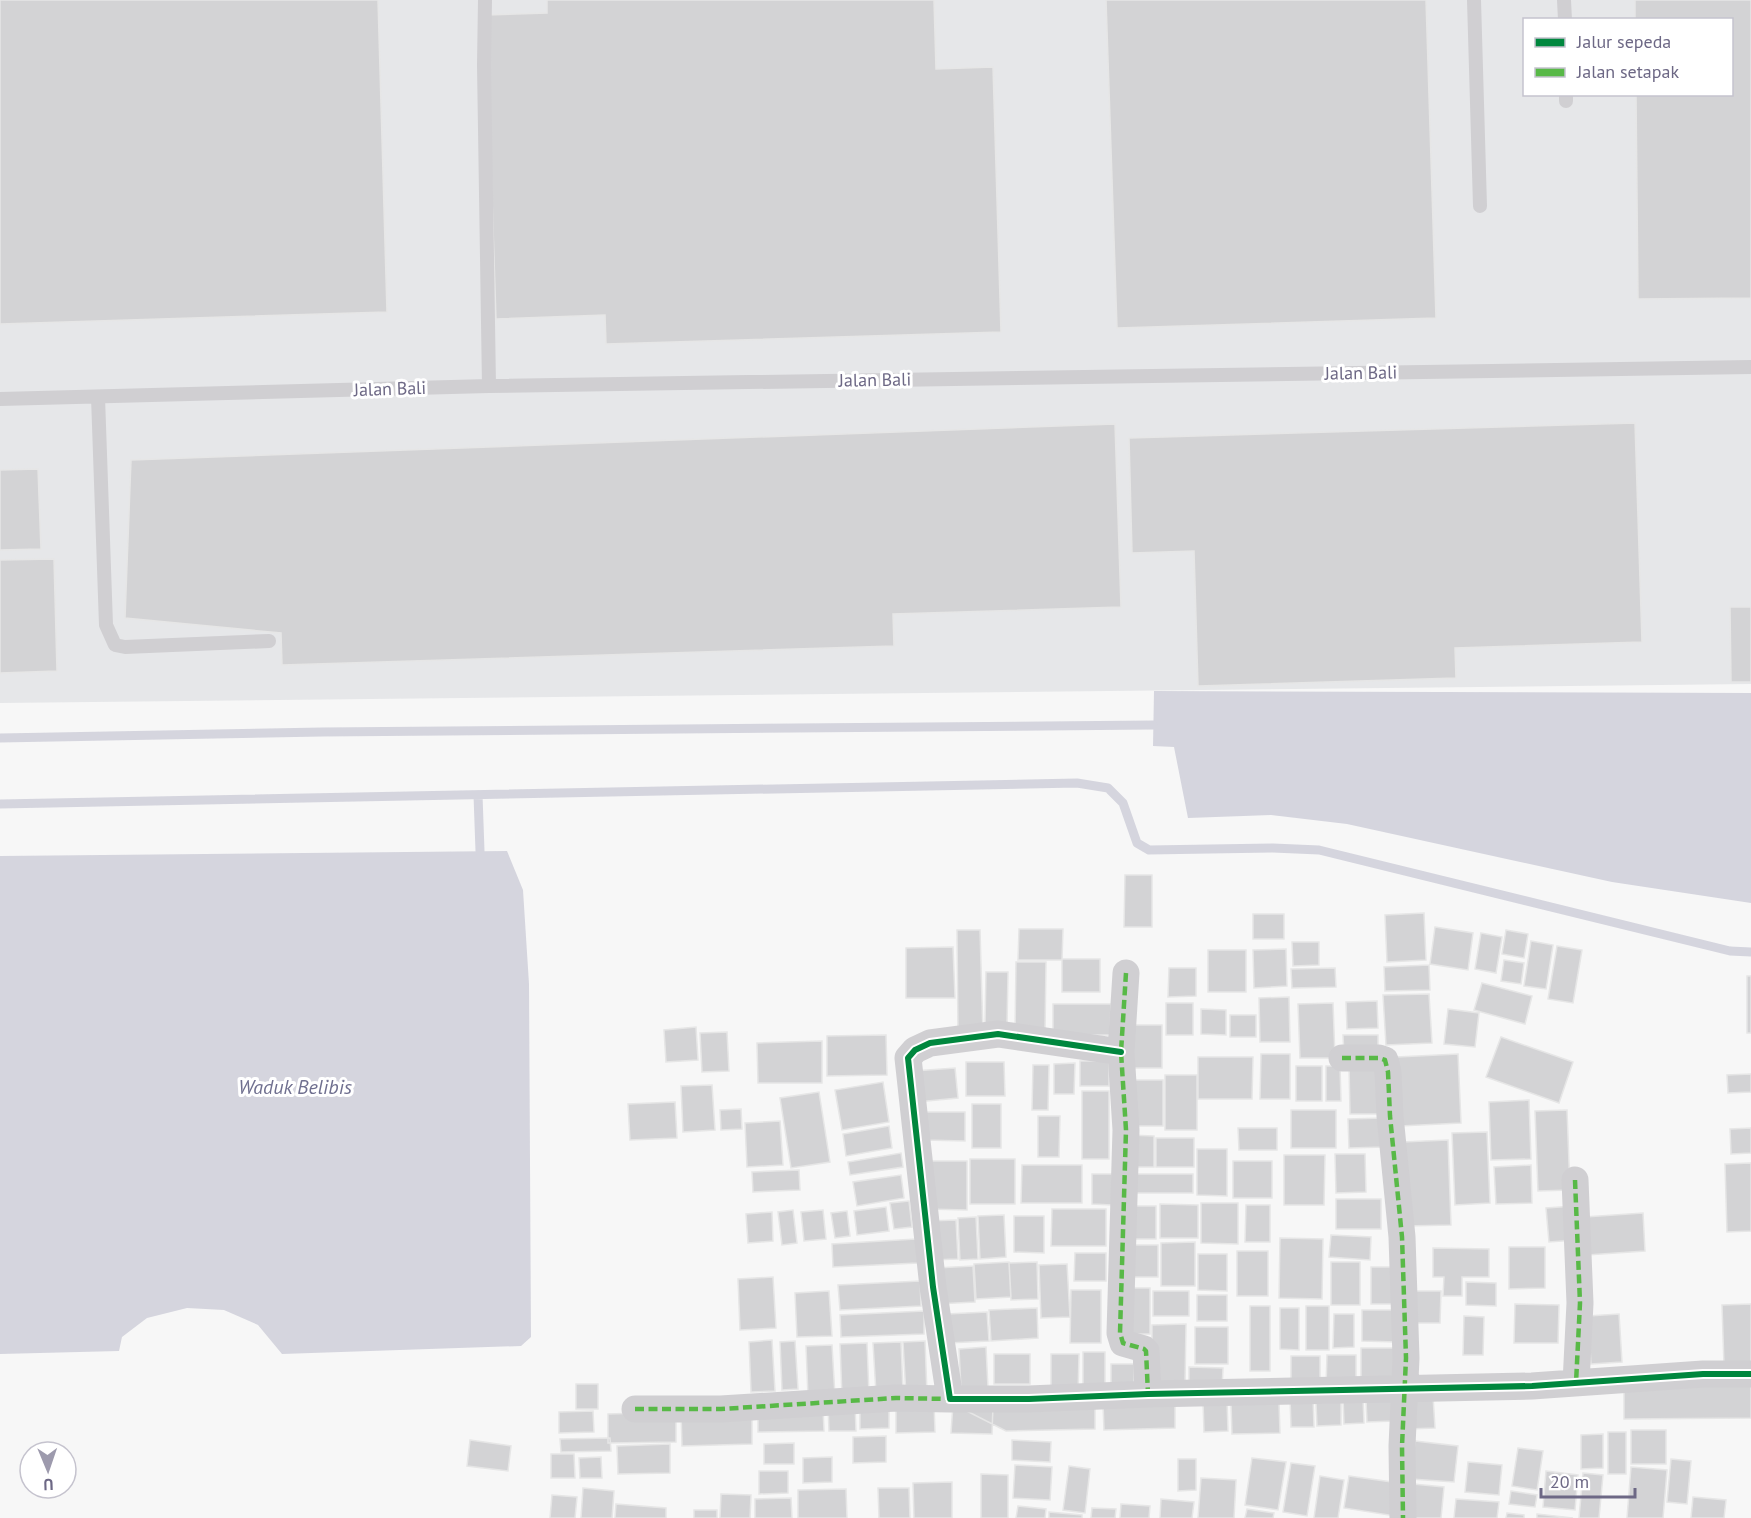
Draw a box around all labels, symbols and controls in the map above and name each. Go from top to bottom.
legend [1523,18,1733,96]
text: Jalur sepeda [1576,30,1671,53]
text: Jalan setapak [1576,60,1679,83]
street label: Jalan Bali [1324,360,1397,385]
street label: Jalan Bali [838,367,911,392]
street label: Jalan Bali [352,376,427,401]
water label: Waduk Belibis [238,1074,352,1100]
north arrow [18,1440,78,1500]
scale bar [1541,1461,1636,1499]
text: 20 m [1550,1470,1589,1493]
text: U [43,1475,54,1495]

